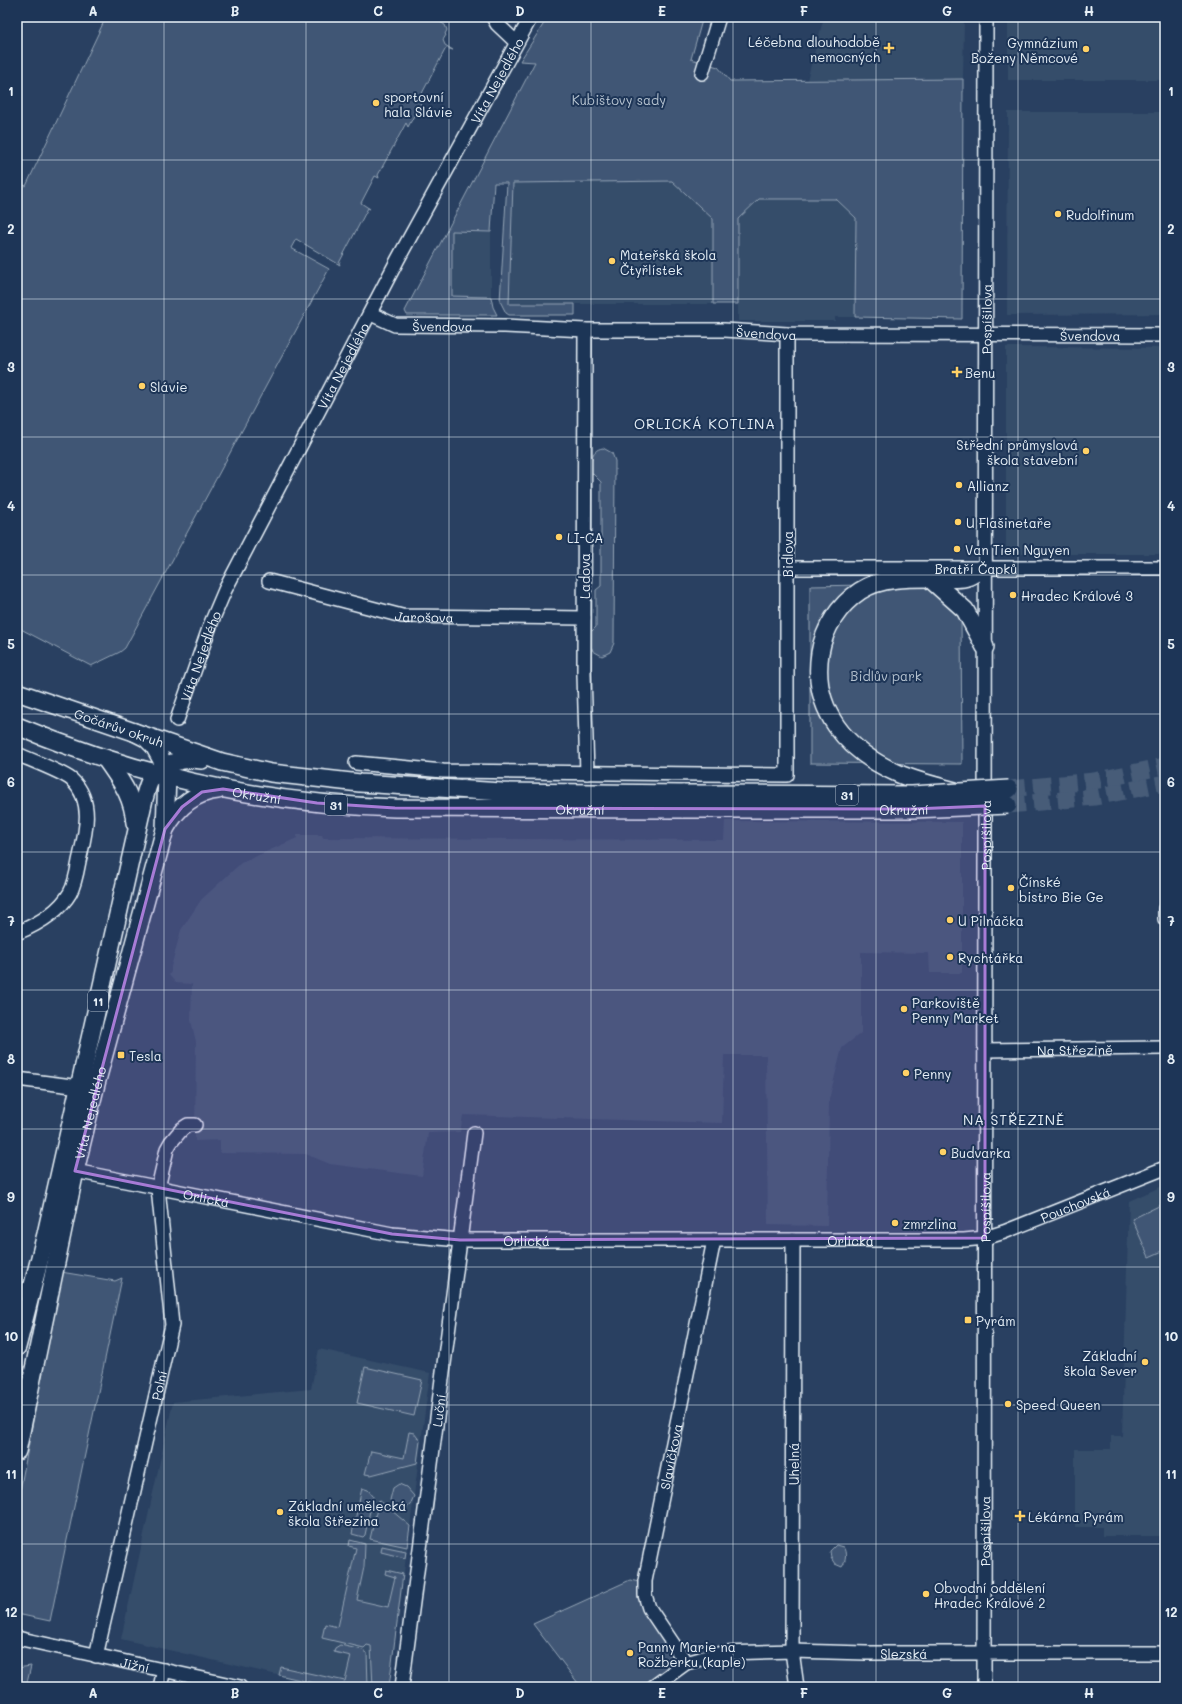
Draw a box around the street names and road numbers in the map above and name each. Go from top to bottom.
street label: Víta Nejedlého [466,34,527,126]
street label: Pospíšilova [977,284,994,354]
street label: Švendova [412,317,473,334]
street label: Víta Nejedlého [313,319,372,412]
street label: Švendova [736,322,797,343]
street label: Švendova [1060,326,1121,343]
street label: Bidlova [779,531,796,577]
street label: Ladova [576,553,593,599]
street label: Bratří Čapků [935,560,1017,577]
street label: Jarošova [393,606,454,625]
street label: Víta Nejedlého [176,608,224,704]
street label: Gočárův okruh [72,704,166,750]
street label: Okružní [231,782,282,807]
road number: 31 [836,785,858,805]
road number: 31 [325,795,347,815]
street label: Okružní [555,800,605,817]
street label: Okružní [879,800,929,818]
street label: Pospíšilova [976,800,994,870]
road number: 11 [88,991,108,1011]
street label: Na Střezině [1037,1040,1113,1058]
street label: Víta Nejedlého [70,1064,109,1161]
street label: Pospíšilova [976,1172,993,1242]
street label: Pouchovská [1038,1182,1113,1225]
street label: Orlická [182,1184,231,1210]
street label: Orlická [503,1232,550,1249]
street label: Orlická [827,1232,874,1249]
street label: Polní [147,1368,170,1402]
street label: Luční [427,1393,449,1428]
street label: Slavíčkova [655,1422,685,1491]
street label: Uhelná [785,1443,802,1485]
street label: Pospíšilova [976,1496,993,1566]
street label: Slezská [880,1645,927,1662]
street label: Jižní [119,1652,151,1675]

